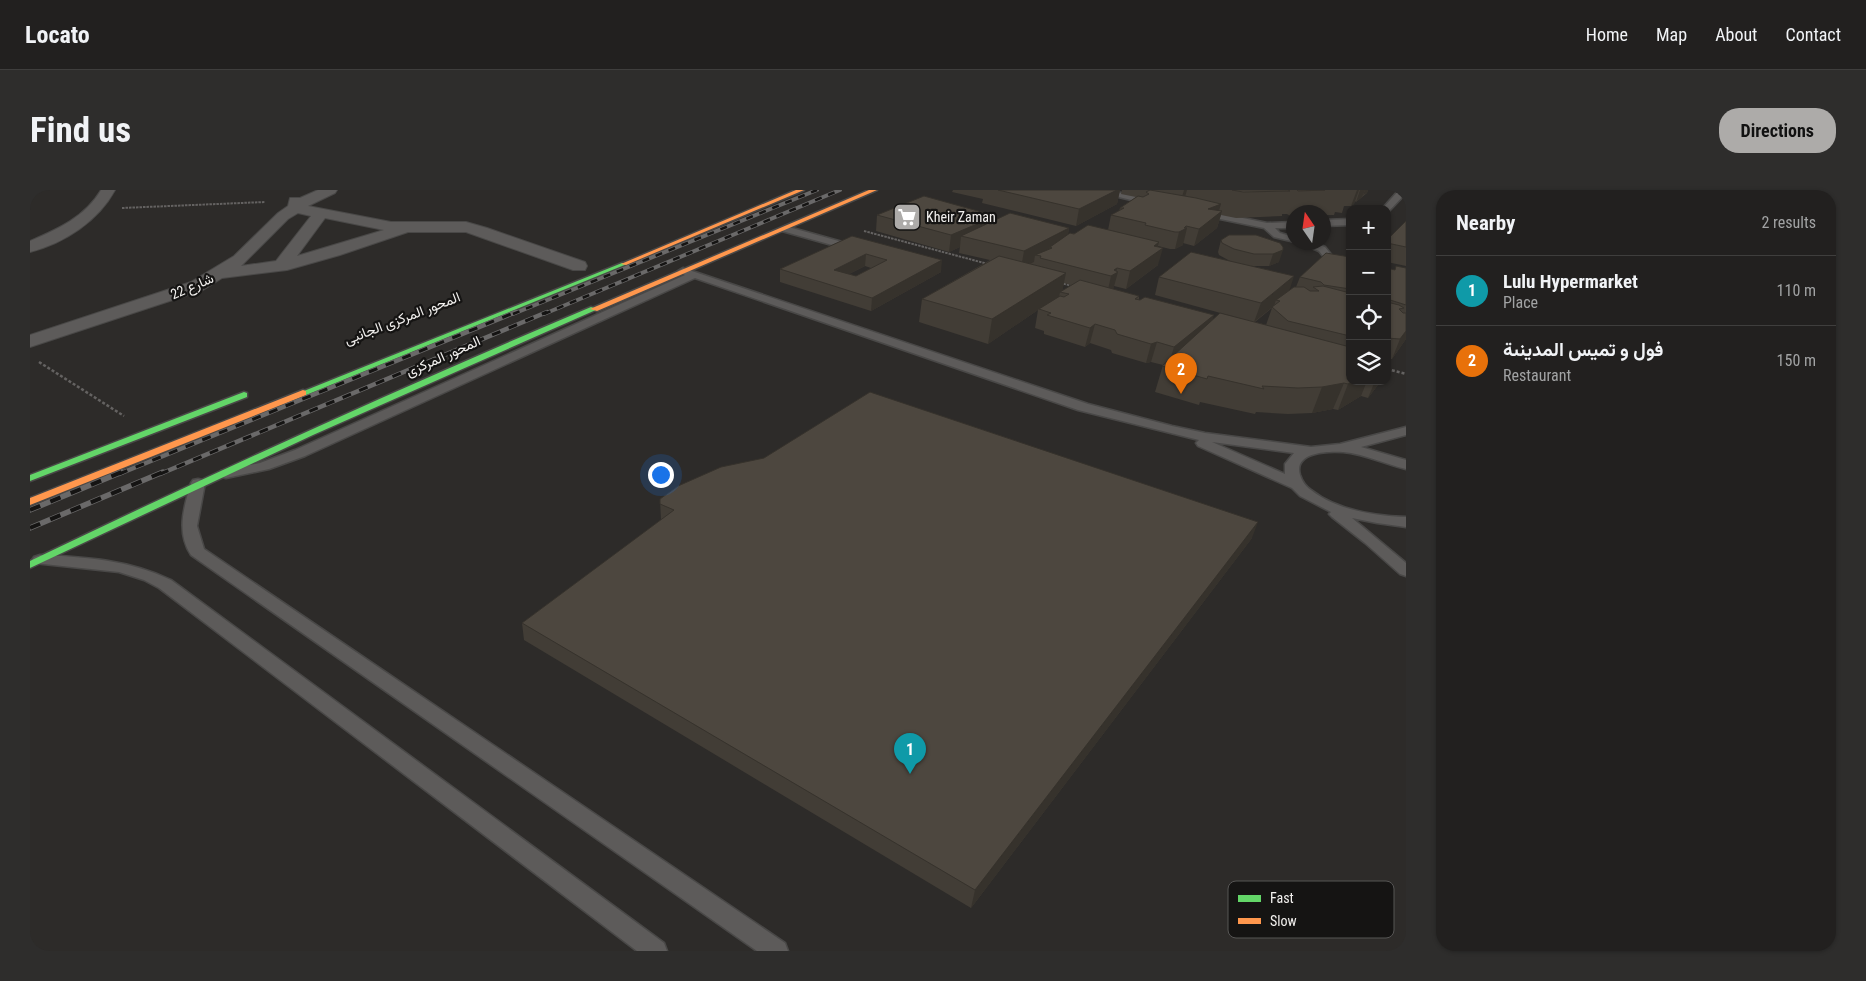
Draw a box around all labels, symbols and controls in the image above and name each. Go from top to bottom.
text: Locato [25,21,90,49]
text: Home [1586,24,1628,45]
text: Map [1656,24,1687,45]
text: About [1715,24,1757,45]
text: Contact [1785,24,1841,45]
button: Directions [1719,108,1836,153]
text: Find us [30,110,131,151]
supermarket icon: Kheir Zaman [892,202,922,232]
north arrow [1286,205,1331,250]
map controls [1346,205,1391,385]
button: + [1346,205,1391,250]
place label: Kheir Zaman [926,209,996,225]
text: Nearby [1456,211,1515,235]
text: 2 results [1761,213,1816,232]
button: − [1346,250,1391,295]
street label: شارع 22 [168,270,217,305]
text: Lulu Hypermarket [1503,270,1638,293]
text: 1 [1468,281,1476,300]
text: 110 m [1777,281,1816,300]
street label: المحور المركزى الجانبى [342,289,463,348]
text: Place [1503,293,1538,312]
button: locate [1346,295,1391,340]
street label: المحور المركزى [403,332,483,380]
text: فول و تميس المدينىة [1503,338,1663,361]
button: layers [1346,340,1391,385]
text: 2 [1468,351,1476,370]
text: 150 m [1777,351,1816,370]
pin: 2 [1165,353,1197,394]
text: Restaurant [1503,366,1571,385]
your location [648,462,674,488]
pin: 1 [894,733,926,774]
legend [1228,881,1394,938]
text: Fast [1270,890,1294,906]
text: Slow [1270,913,1297,929]

